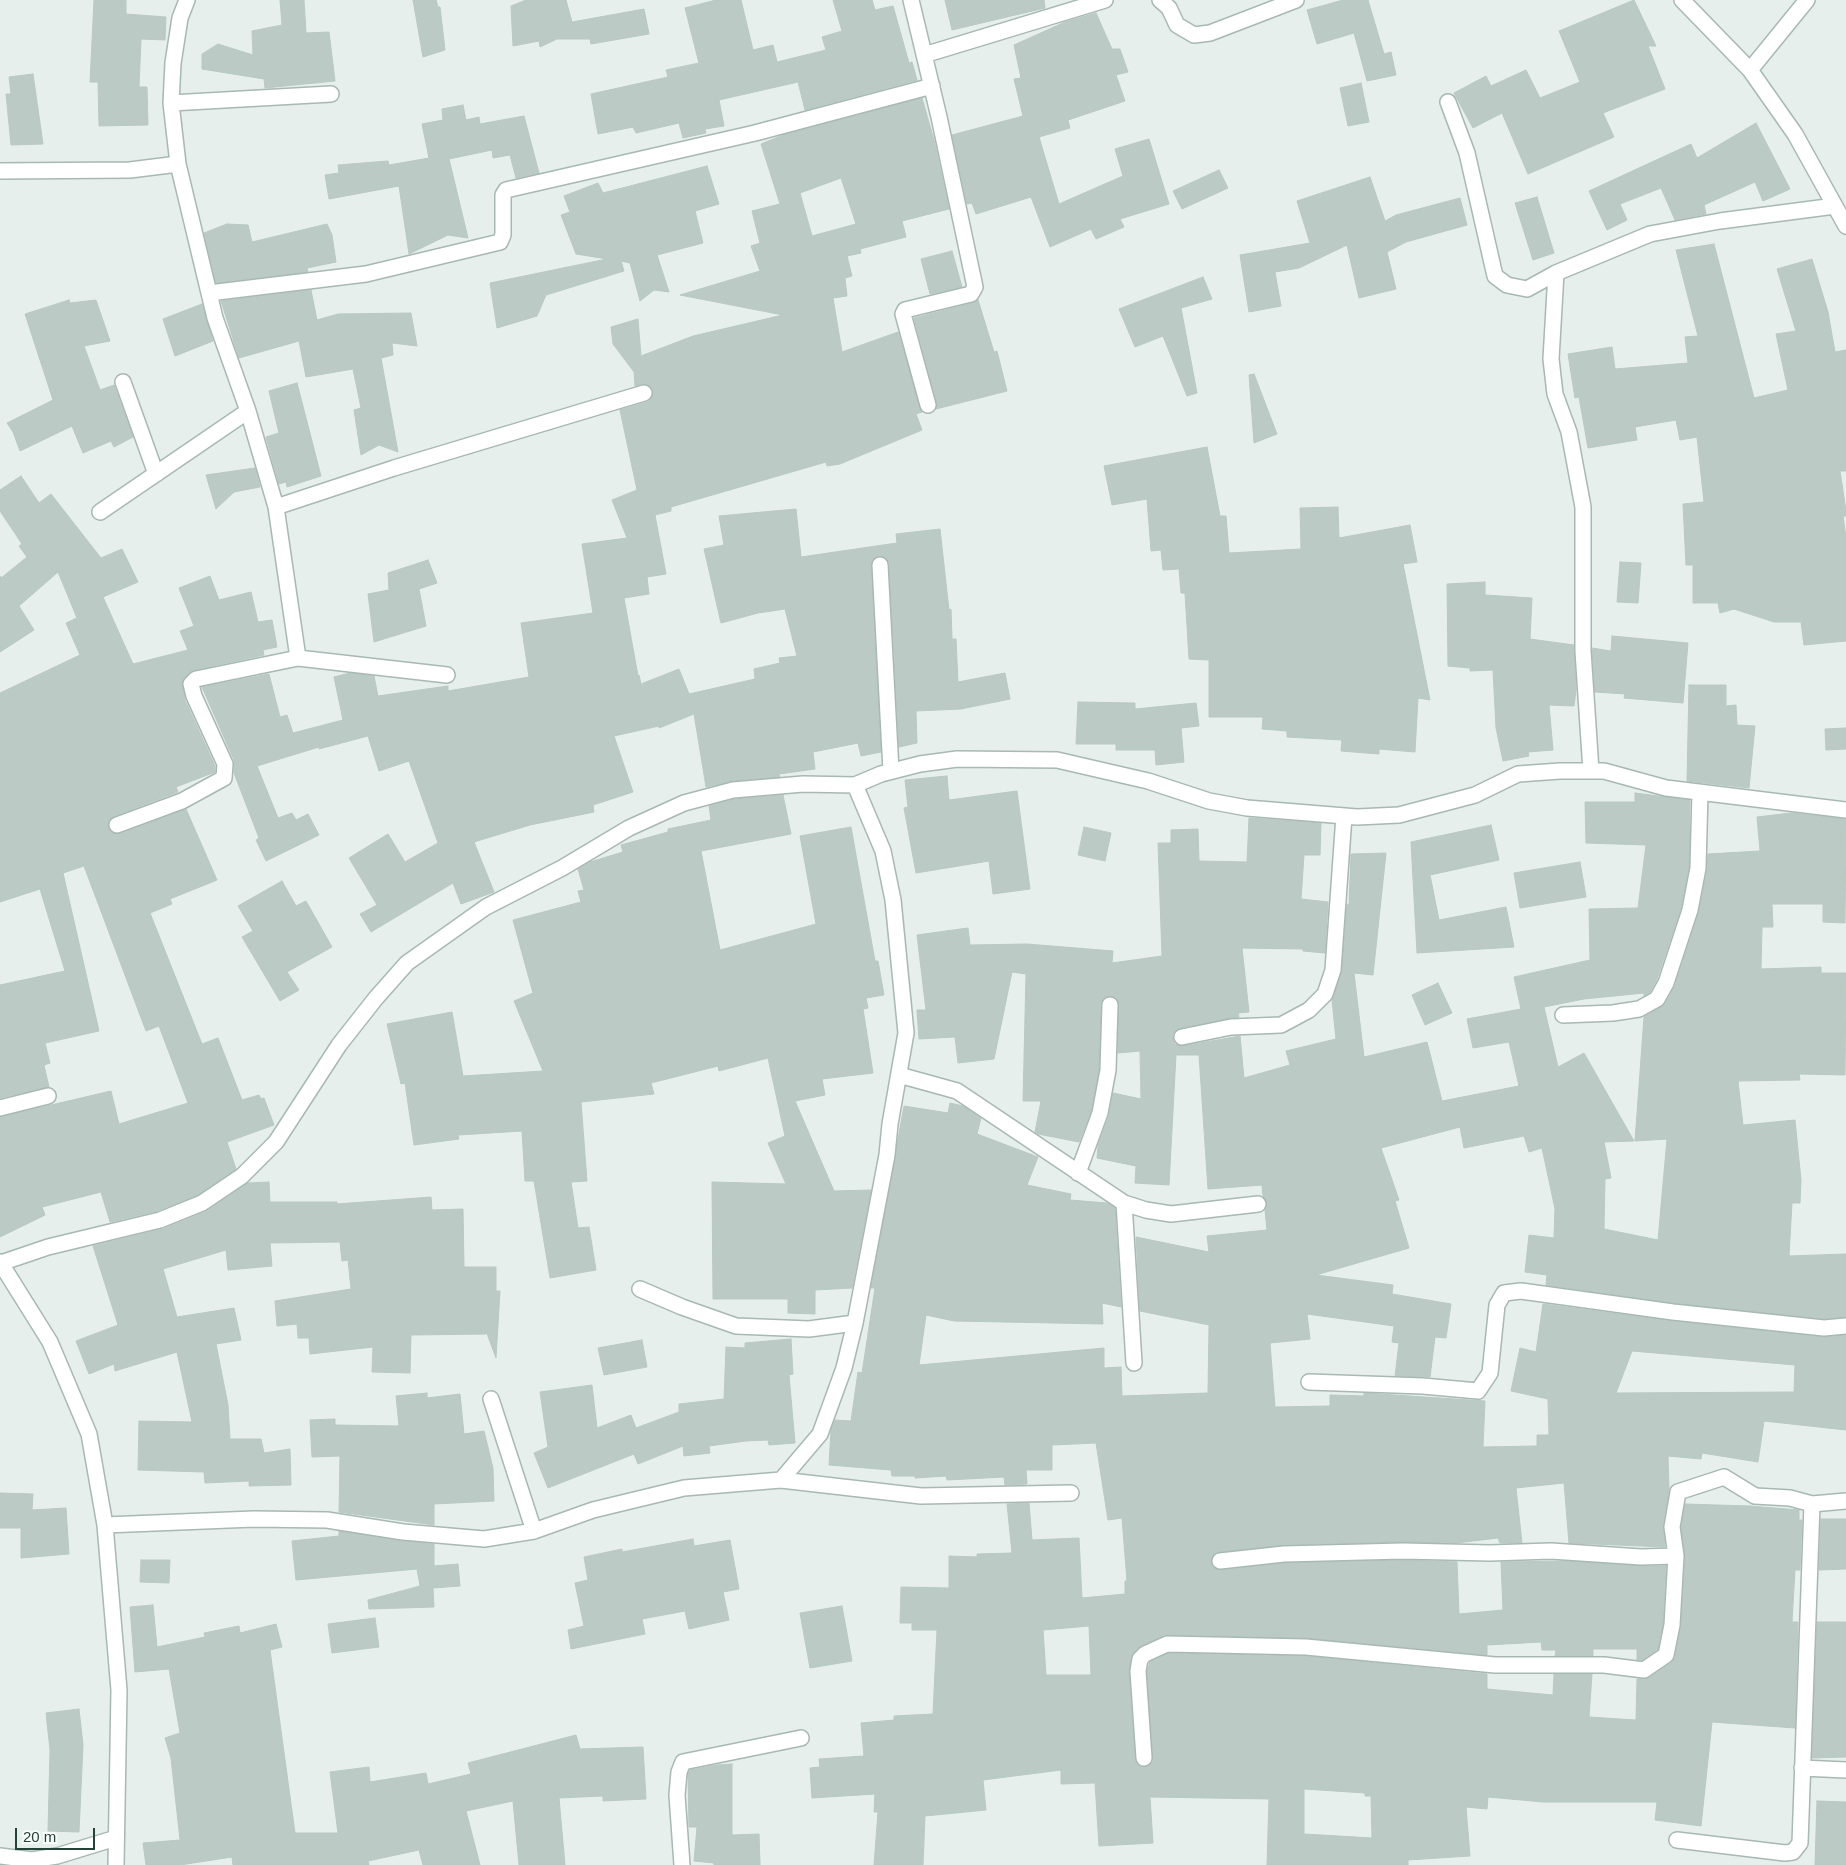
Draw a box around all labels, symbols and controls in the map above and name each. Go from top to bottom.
scale bar [18,1818,98,1850]
text: 20 m [23,1828,56,1845]

